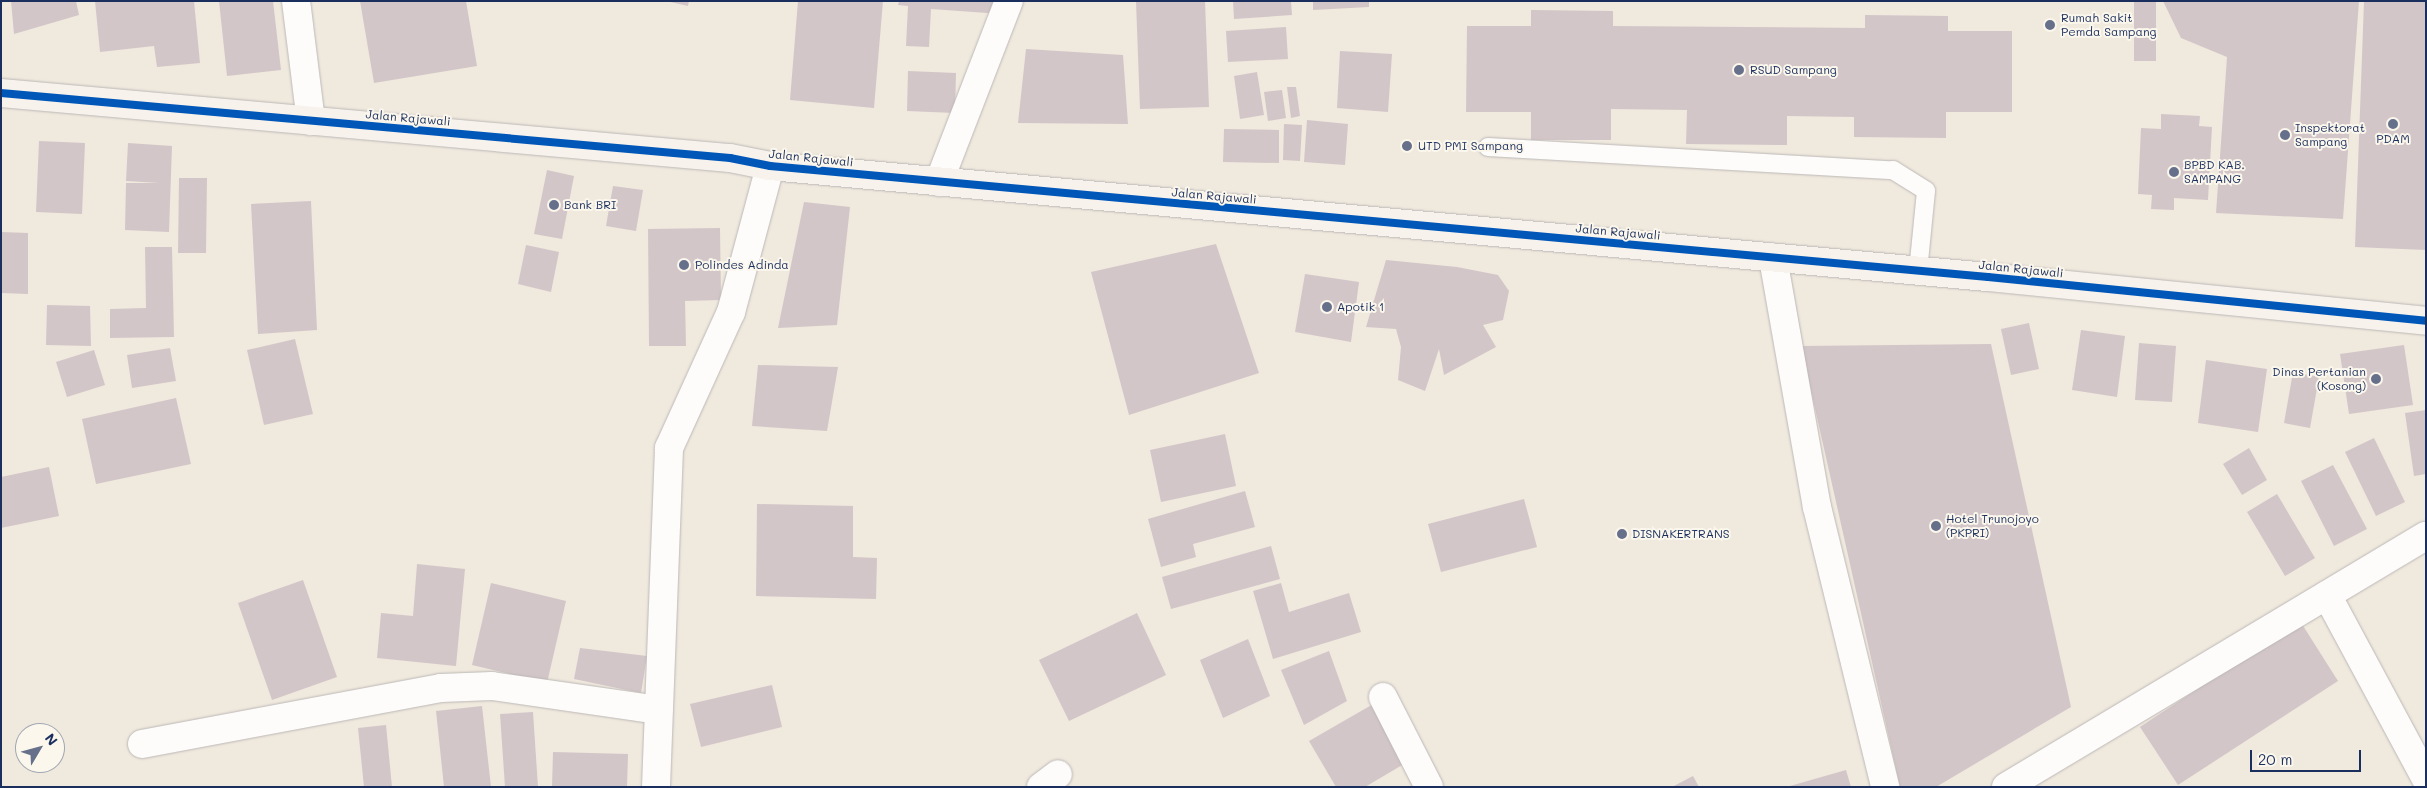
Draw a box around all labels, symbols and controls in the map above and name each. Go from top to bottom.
place label: Rumah Sakit Pemda Sampang [2061,11,2157,39]
marker: Rumah Sakit Pemda Sampang [2043,18,2057,32]
marker: RSUD Sampang [1732,63,1746,77]
place label: RSUD Sampang [1750,63,1837,77]
street label: Jalan Rajawali [365,107,451,129]
marker: PDAM [2387,118,2399,130]
place label: Inspektorat Sampang [2295,121,2365,149]
marker: Inspektorat Sampang [2279,129,2291,141]
place label: PDAM [2376,132,2410,146]
marker: UTD PMI Sampang [1400,139,1414,153]
place label: UTD PMI Sampang [1418,139,1523,153]
street label: Jalan Rajawali [768,146,854,170]
place label: BPBD KAB. SAMPANG [2184,158,2245,186]
marker: BPBD KAB. SAMPANG [2168,166,2180,178]
street label: Jalan Rajawali [1171,185,1257,207]
place label: Bank BRI [564,198,616,212]
marker: Bank BRI [548,199,560,211]
street label: Jalan Rajawali [1575,221,1661,243]
street label: Jalan Rajawali [1978,257,2064,281]
marker: Polindes Adinda [677,258,691,272]
place label: Polindes Adinda [695,258,789,272]
place label: Apotik 1 [1337,300,1384,314]
marker: Apotik 1 [1321,301,1333,313]
place label: Dinas Pertanian (Kosong) [2272,365,2366,393]
marker: Dinas Pertanian (Kosong) [2370,373,2382,385]
place label: Hotel Trunojoyo (PKPRI) [1946,512,2039,540]
marker: Hotel Trunojoyo (PKPRI) [1930,520,1942,532]
place label: DISNAKERTRANS [1632,527,1730,541]
marker: DISNAKERTRANS [1616,528,1628,540]
north arrow [15,723,65,773]
text: N [41,729,62,749]
scale bar [2252,740,2363,772]
text: 20 m [2258,749,2292,769]

